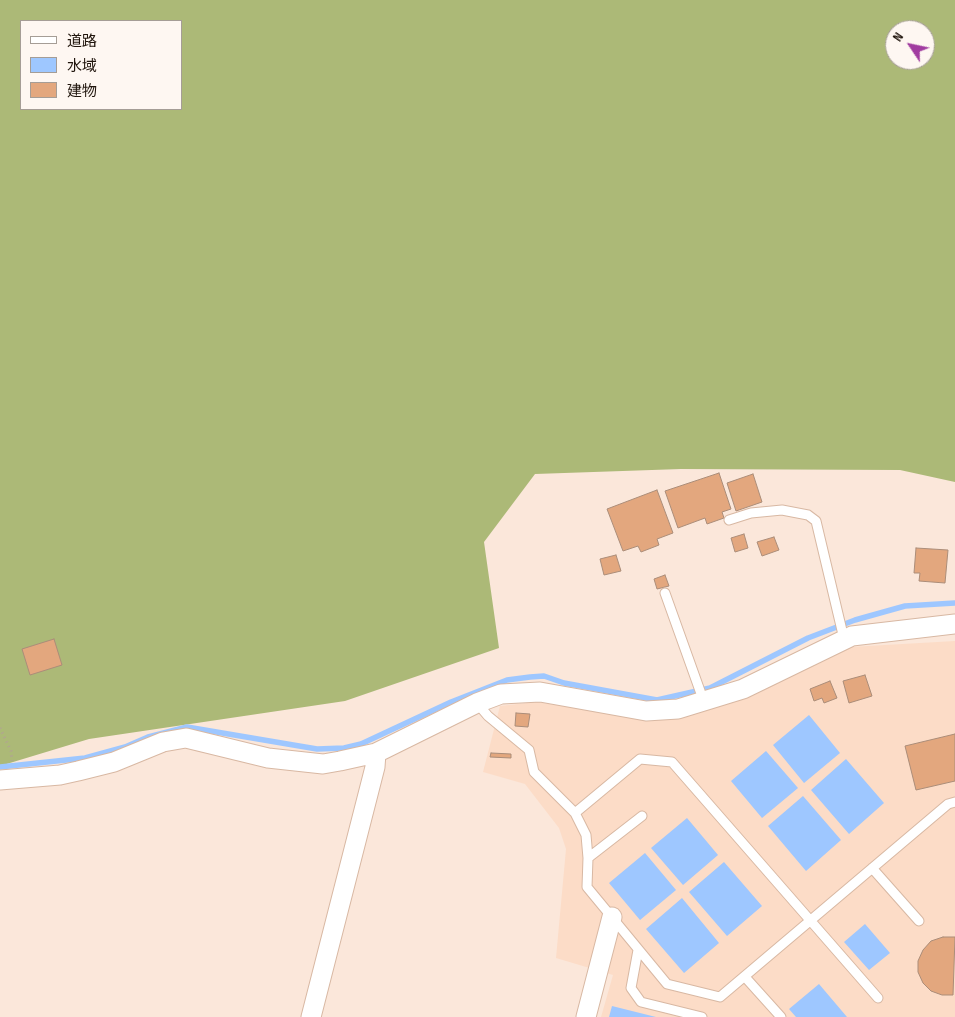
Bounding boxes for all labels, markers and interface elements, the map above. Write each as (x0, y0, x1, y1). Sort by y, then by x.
legend (20, 20, 182, 110)
north arrow (885, 20, 935, 70)
text: N (889, 29, 907, 45)
text: 道路 (67, 32, 97, 51)
text: 水域 (67, 57, 97, 76)
text: 建物 (67, 82, 97, 101)

